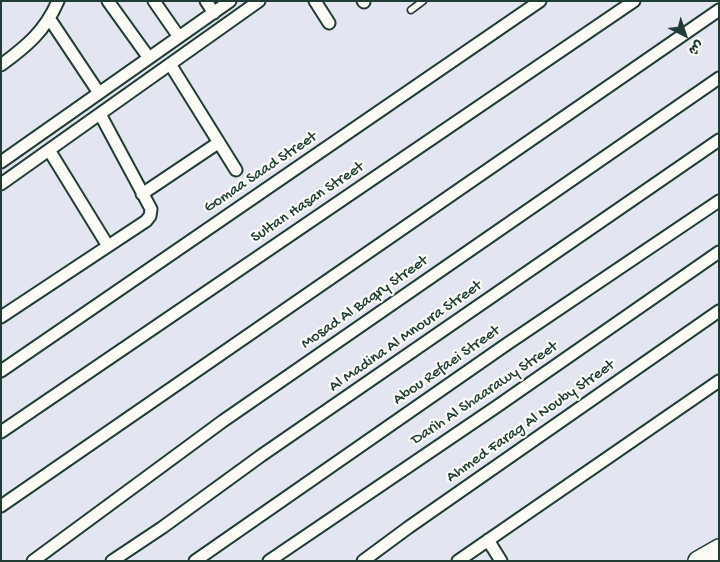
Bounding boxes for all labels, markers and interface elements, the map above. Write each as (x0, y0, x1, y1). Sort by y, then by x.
north arrow (660, 10, 710, 60)
text: ش (684, 35, 707, 58)
street label: Gomaa Saad Street (201, 128, 321, 218)
street label: Sultan Hasan Street (248, 158, 368, 248)
street label: Mosad Al Baqry Street (298, 252, 432, 354)
street label: Al Madina Al Mnoura Street (326, 277, 486, 397)
street label: Abou Refaei Street (390, 322, 504, 410)
street label: Darih Al Shaarawy Street (408, 338, 562, 450)
street label: Ahmed Farag Al Nouby Street (443, 356, 619, 488)

